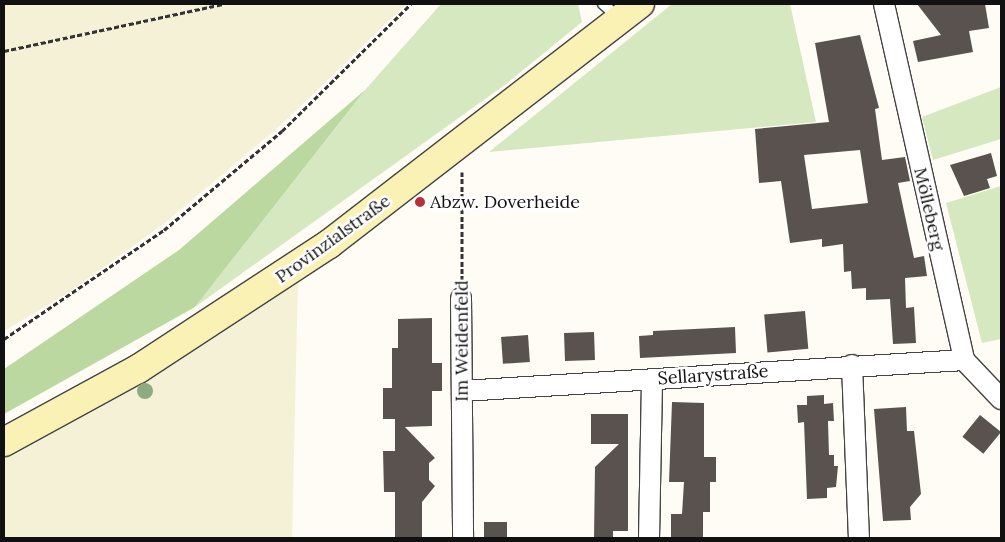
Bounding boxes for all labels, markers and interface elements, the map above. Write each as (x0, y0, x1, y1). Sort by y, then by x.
street label: Mölleberg (909, 165, 949, 253)
street label: Provinzialstraße (271, 190, 395, 288)
place label: Abzw. Doverheide (430, 191, 580, 213)
marker: Abzw. Doverheide (414, 196, 426, 208)
street label: Im Weidenfeld (451, 280, 473, 402)
street label: Sellarystraße (657, 360, 769, 390)

